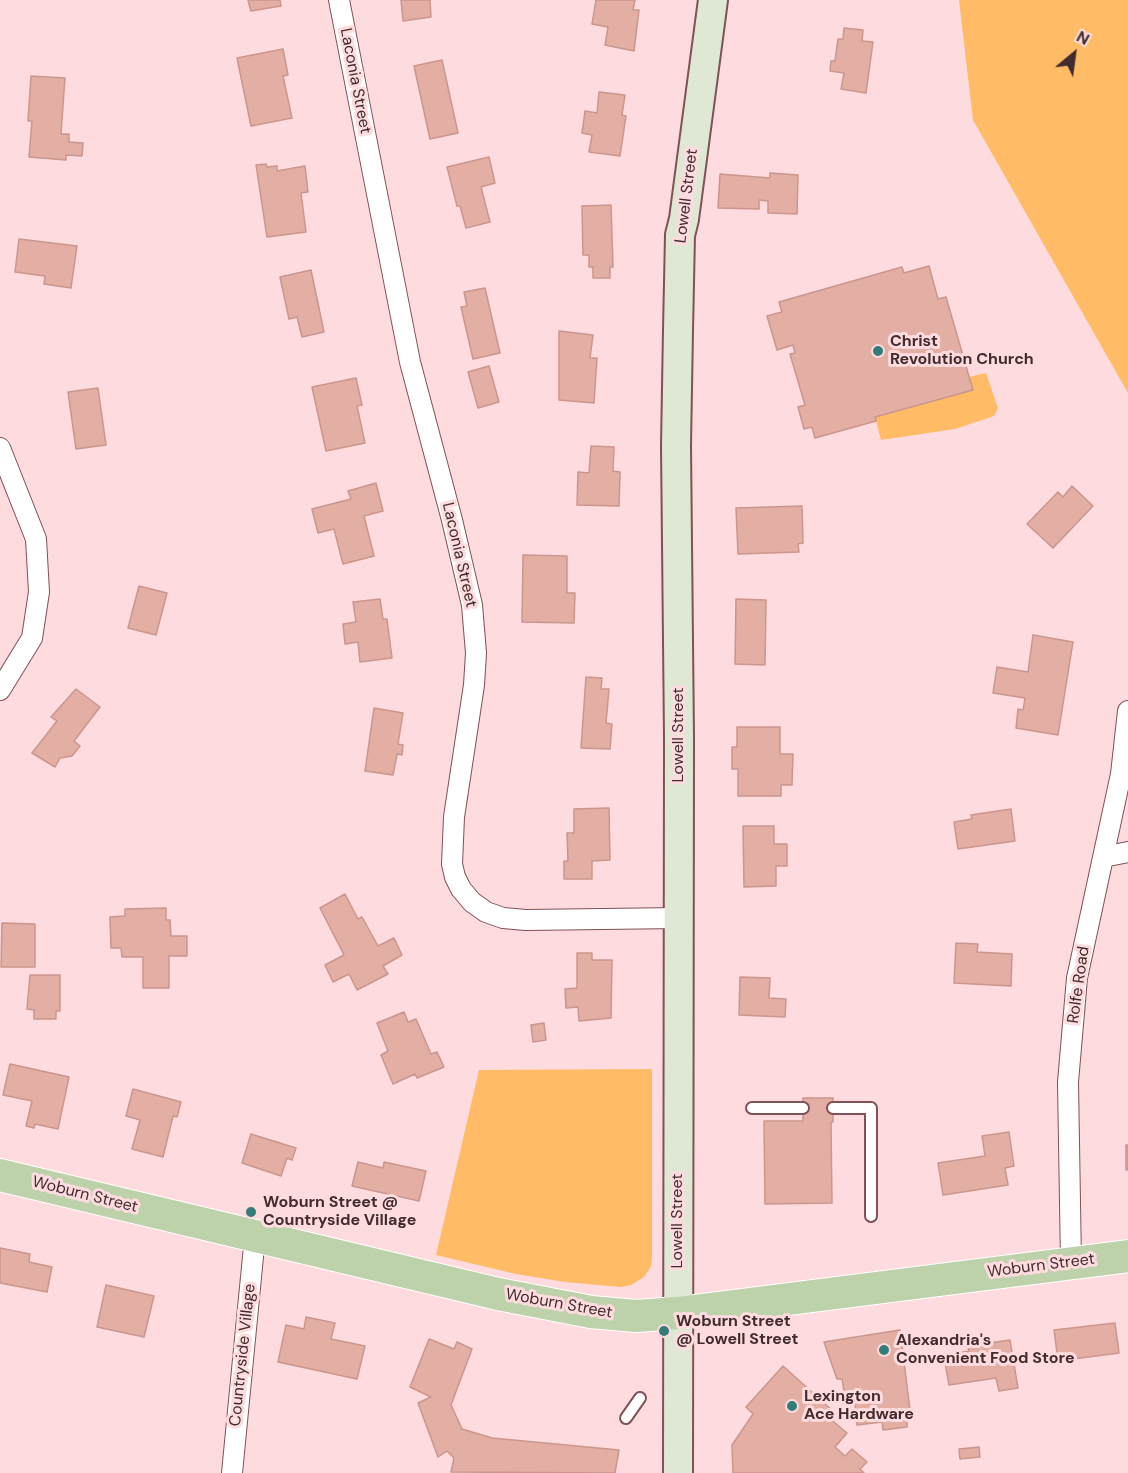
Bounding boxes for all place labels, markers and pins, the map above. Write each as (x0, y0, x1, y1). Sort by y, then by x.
place label: Christ Revolution Church (890, 332, 1034, 370)
marker: Christ Revolution Church (871, 344, 885, 358)
place label: Woburn Street @ Countryside Village (263, 1193, 416, 1231)
marker: Woburn Street @ Countryside Village (244, 1205, 258, 1219)
place label: Woburn Street @ Lowell Street (676, 1312, 798, 1350)
marker: Woburn Street @ Lowell Street (657, 1324, 671, 1338)
place label: Alexandria's Convenient Food Store (896, 1331, 1075, 1369)
marker: Alexandria's Convenient Food Store (877, 1343, 891, 1357)
place label: Lexington Ace Hardware (804, 1387, 914, 1425)
marker: Lexington Ace Hardware (785, 1399, 799, 1413)

